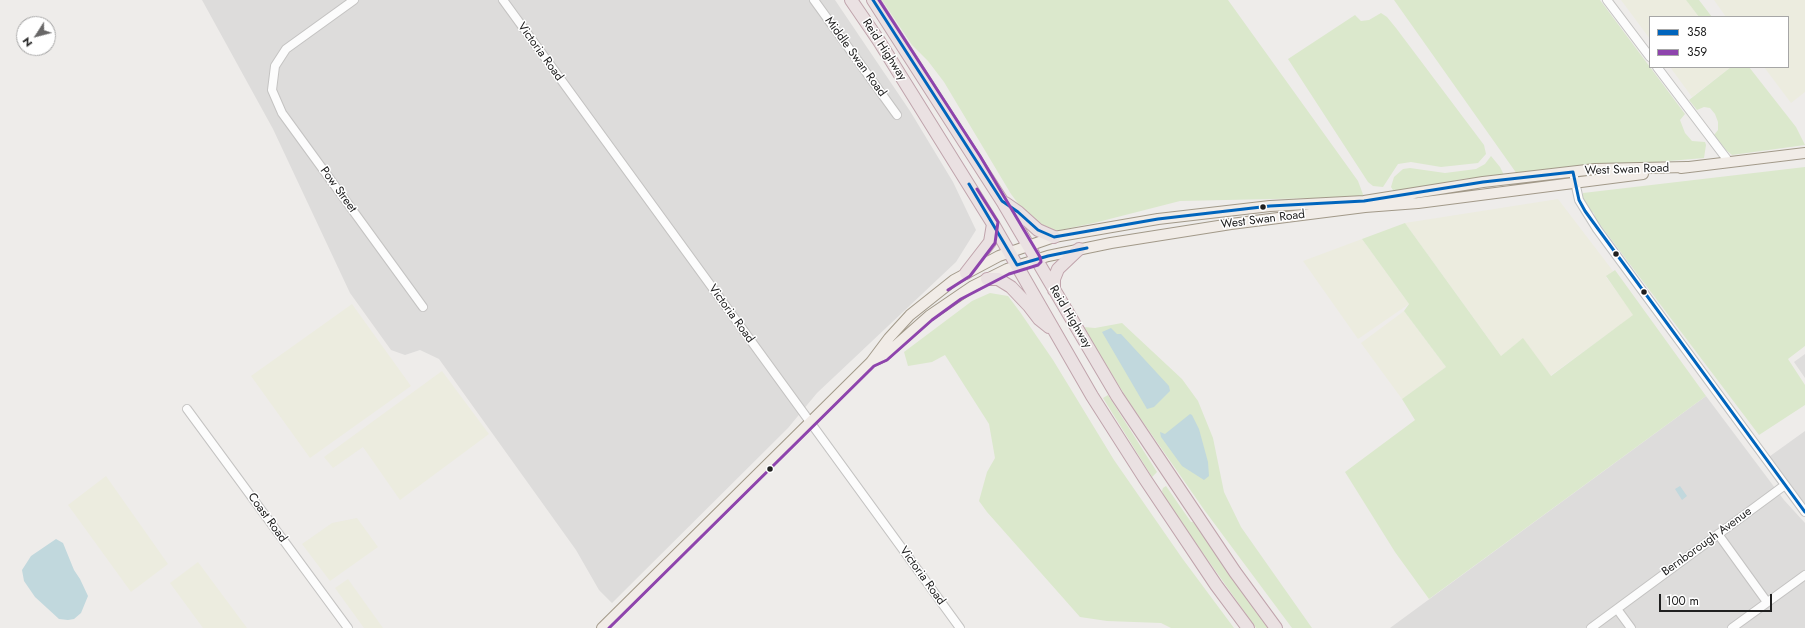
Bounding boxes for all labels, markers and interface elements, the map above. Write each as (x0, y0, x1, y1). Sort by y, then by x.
street label: Middle Swan Road (821, 14, 889, 100)
north arrow (16, 16, 56, 56)
legend (1649, 16, 1789, 68)
street label: Reid Highway (859, 17, 909, 83)
street label: Victoria Road (514, 20, 566, 84)
text: 358 (1687, 23, 1707, 41)
text: N (18, 34, 36, 51)
text: 359 (1687, 43, 1707, 61)
street label: West Swan Road (1584, 161, 1670, 179)
street label: Pow Street (317, 164, 359, 216)
unlabelled marker (1258, 202, 1268, 212)
street label: West Swan Road (1220, 208, 1306, 232)
unlabelled marker (1611, 249, 1621, 259)
street label: Victoria Road (705, 282, 757, 346)
street label: Reid Highway (1046, 283, 1094, 351)
unlabelled marker (1639, 287, 1649, 297)
unlabelled marker (765, 464, 775, 474)
street label: Coast Road (244, 490, 290, 546)
street label: Bernborough Avenue (1659, 505, 1755, 579)
street label: Victoria Road (896, 544, 948, 608)
scale bar (1661, 586, 1774, 612)
text: 100 m (1666, 592, 1699, 610)

